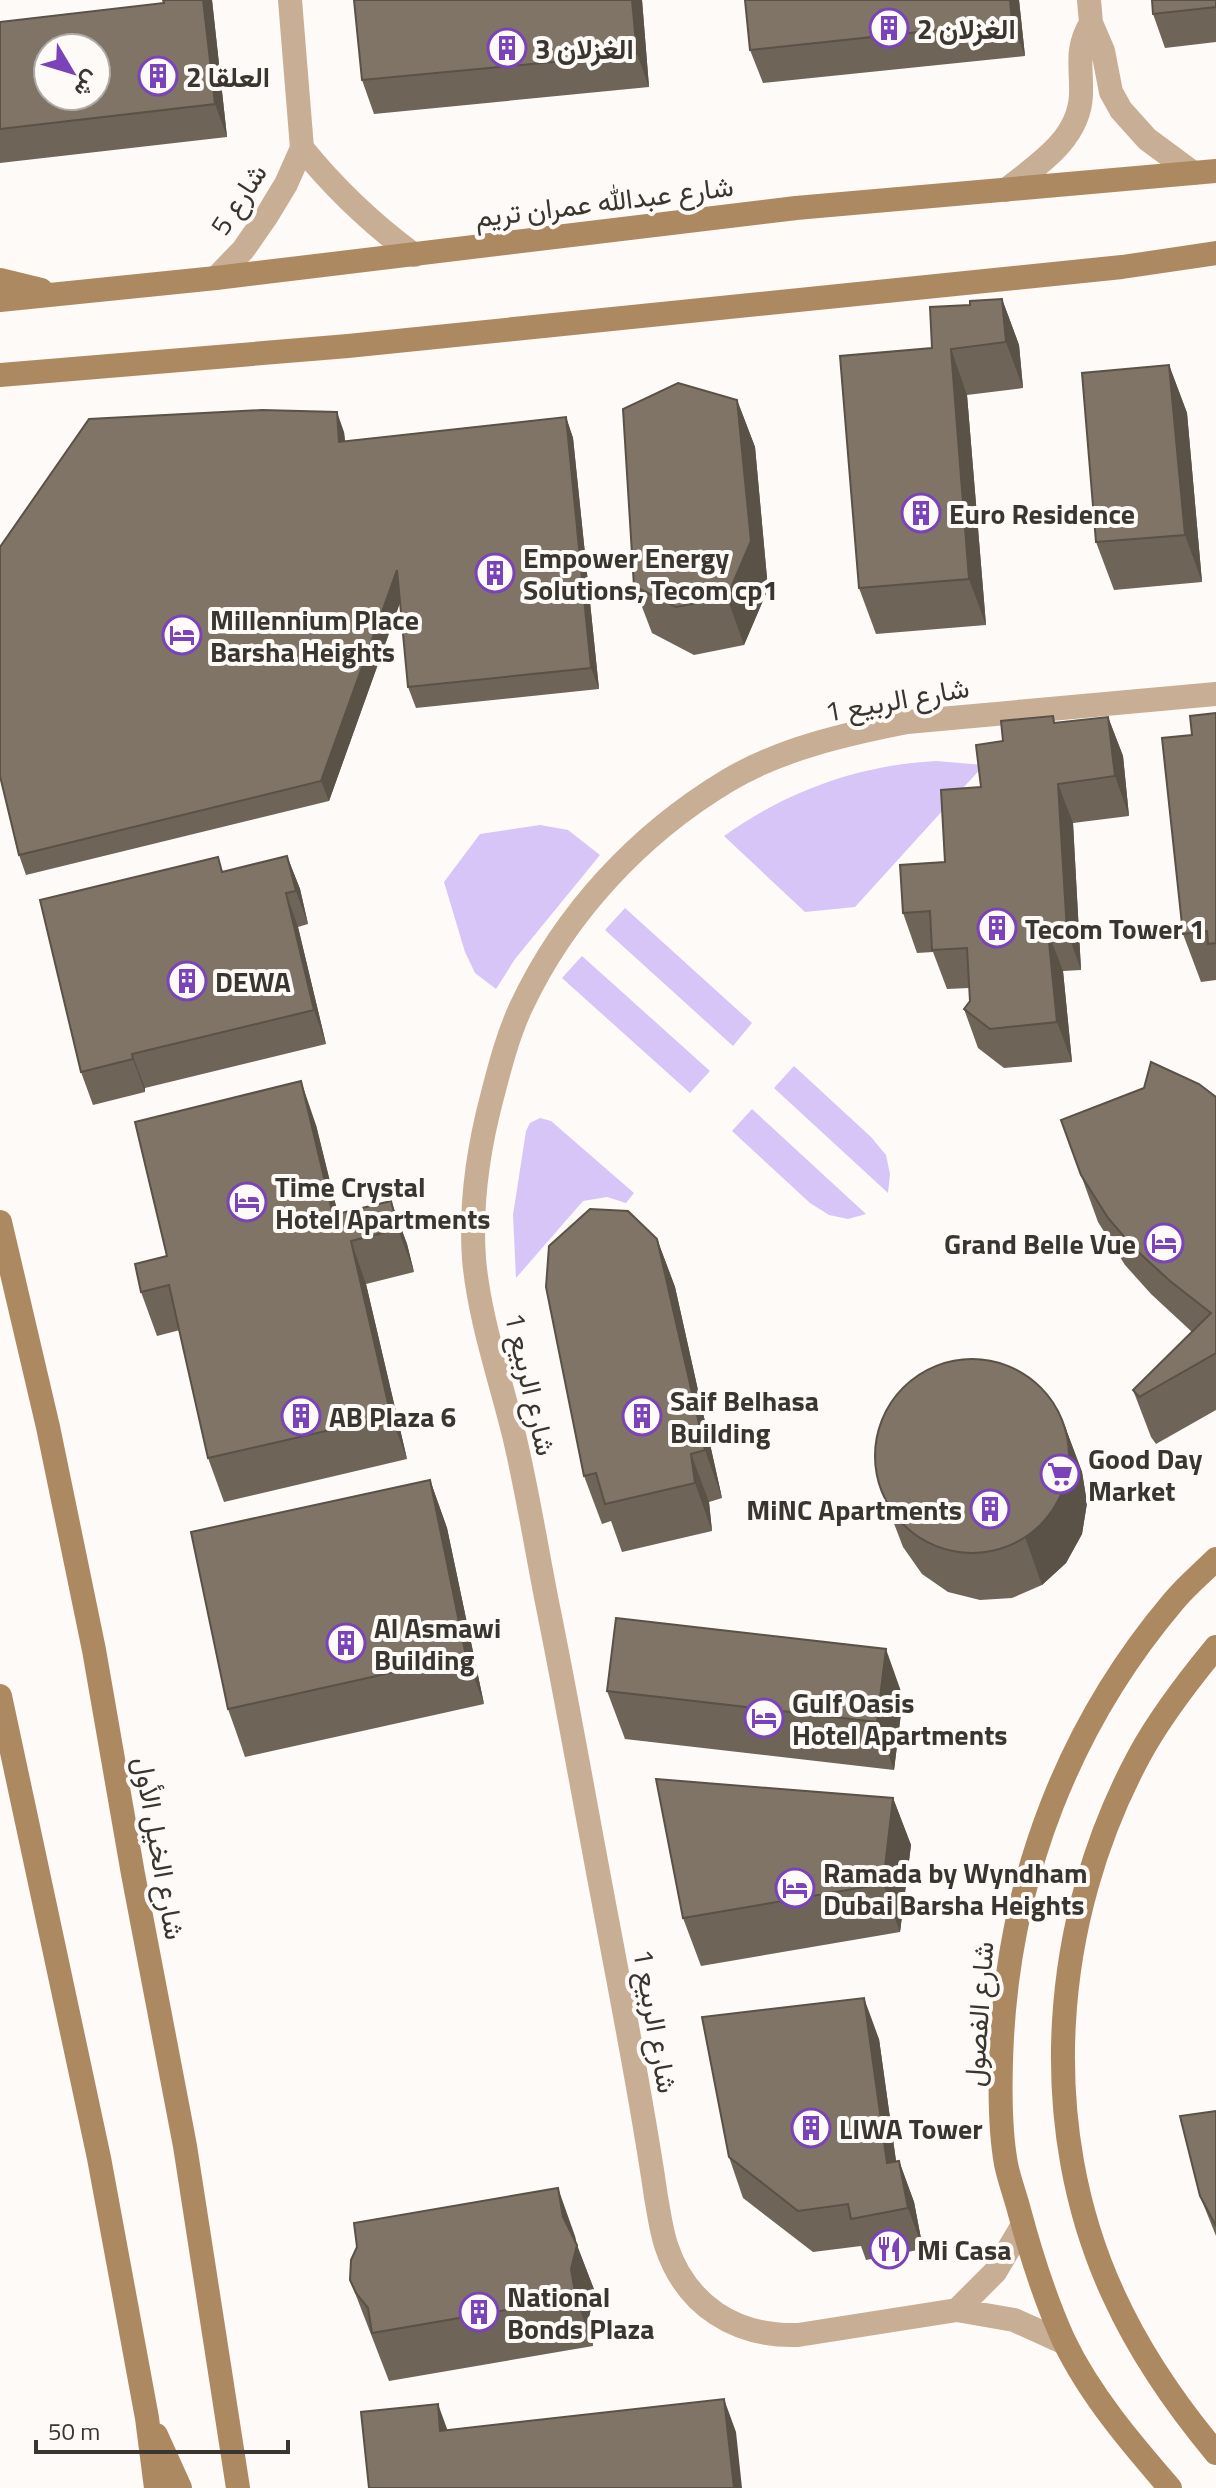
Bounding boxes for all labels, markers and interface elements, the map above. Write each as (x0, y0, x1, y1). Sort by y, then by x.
building icon: الغزلان 2 (868, 7, 910, 49)
place label: الغزلان 2 (917, 7, 1016, 50)
building icon: الغزلان 3 (486, 27, 528, 69)
place label: الغزلان 3 (535, 27, 634, 70)
north arrow (32, 32, 112, 112)
building icon: العلقا 2 (137, 55, 179, 97)
place label: العلقا 2 (186, 55, 270, 98)
text: ش (66, 63, 109, 105)
street label: شارع 5 (199, 155, 277, 243)
street label: شارع عبدالله عمران تريم (472, 164, 736, 238)
building icon: Euro Residence (900, 492, 942, 534)
place label: Euro Residence (949, 492, 1135, 535)
place label: Empower Energy Solutions, Tecom cp1 (523, 536, 778, 611)
building icon: Empower Energy Solutions, Tecom cp1 (474, 552, 516, 594)
place label: Millennium Place Barsha Heights (210, 598, 419, 673)
hotel icon: Millennium Place Barsha Heights (161, 614, 203, 656)
street label: شارع الربيع 1 (821, 665, 973, 733)
building icon: Tecom Tower 1 (976, 907, 1018, 949)
place label: Tecom Tower 1 (1025, 907, 1205, 950)
building icon: DEWA (166, 960, 208, 1002)
place label: DEWA (215, 960, 291, 1003)
place label: Time Crystal Hotel Apartments (275, 1165, 491, 1240)
hotel icon: Time Crystal Hotel Apartments (226, 1181, 268, 1223)
place label: Grand Belle Vue (944, 1222, 1136, 1265)
hotel icon: Grand Belle Vue (1143, 1222, 1185, 1264)
street label: شارع الربيع 1 (494, 1308, 568, 1460)
place label: Saif Belhasa Building (670, 1379, 819, 1454)
building icon: AB Plaza 6 (280, 1395, 322, 1437)
place label: AB Plaza 6 (329, 1395, 456, 1438)
building icon: Saif Belhasa Building (621, 1395, 663, 1437)
place label: Good Day Market (1088, 1437, 1202, 1512)
supermarket icon: Good Day Market (1039, 1453, 1081, 1495)
place label: MiNC Apartments (746, 1488, 962, 1531)
building icon: MiNC Apartments (969, 1488, 1011, 1530)
place label: Al Asmawi Building (374, 1606, 501, 1681)
building icon: Al Asmawi Building (325, 1622, 367, 1664)
place label: Gulf Oasis Hotel Apartments (792, 1681, 1008, 1756)
hotel icon: Gulf Oasis Hotel Apartments (743, 1697, 785, 1739)
street label: شارع الخيل الأول (123, 1753, 197, 1943)
place label: Ramada by Wyndham Dubai Barsha Heights (823, 1851, 1088, 1926)
hotel icon: Ramada by Wyndham Dubai Barsha Heights (774, 1867, 816, 1909)
street label: شارع الفصول (951, 1940, 1005, 2088)
street label: شارع الربيع 1 (622, 1945, 690, 2097)
building icon: LIWA Tower (790, 2107, 832, 2149)
place label: LIWA Tower (839, 2107, 983, 2150)
restaurant icon: Mi Casa (868, 2228, 910, 2270)
place label: Mi Casa (917, 2228, 1011, 2271)
place label: National Bonds Plaza (507, 2275, 655, 2350)
building icon: National Bonds Plaza (458, 2291, 500, 2333)
scale bar (36, 2404, 288, 2454)
text: 50 m (48, 2413, 100, 2449)

